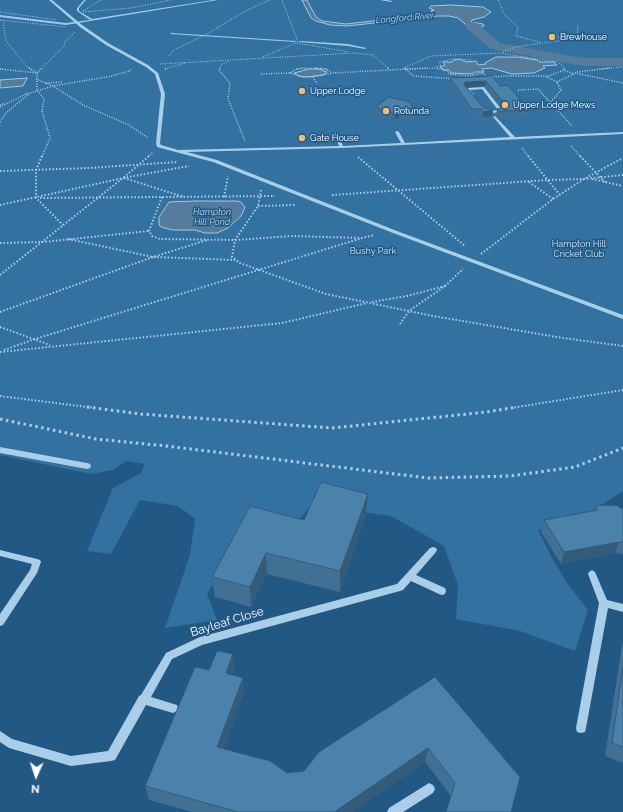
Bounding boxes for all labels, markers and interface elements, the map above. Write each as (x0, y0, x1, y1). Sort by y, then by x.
water label: Longford River (375, 10, 435, 26)
marker: Brewhouse (547, 32, 557, 42)
place label: Brewhouse (560, 32, 607, 42)
marker: Upper Lodge (297, 86, 307, 96)
place label: Upper Lodge (310, 86, 366, 96)
marker: Upper Lodge Mews (500, 100, 510, 110)
place label: Upper Lodge Mews (513, 100, 595, 110)
marker: Rotunda (381, 106, 391, 116)
place label: Rotunda (394, 106, 429, 116)
marker: Gate House (297, 133, 307, 143)
place label: Gate House (310, 133, 359, 143)
water label: Hampton Hill Pond (193, 207, 231, 228)
park label: Hampton Hill Cricket Club (552, 239, 606, 260)
park label: Bushy Park (350, 246, 396, 256)
street label: Bayleaf Close (188, 604, 266, 640)
north arrow (16, 756, 56, 796)
text: N (31, 782, 40, 795)

